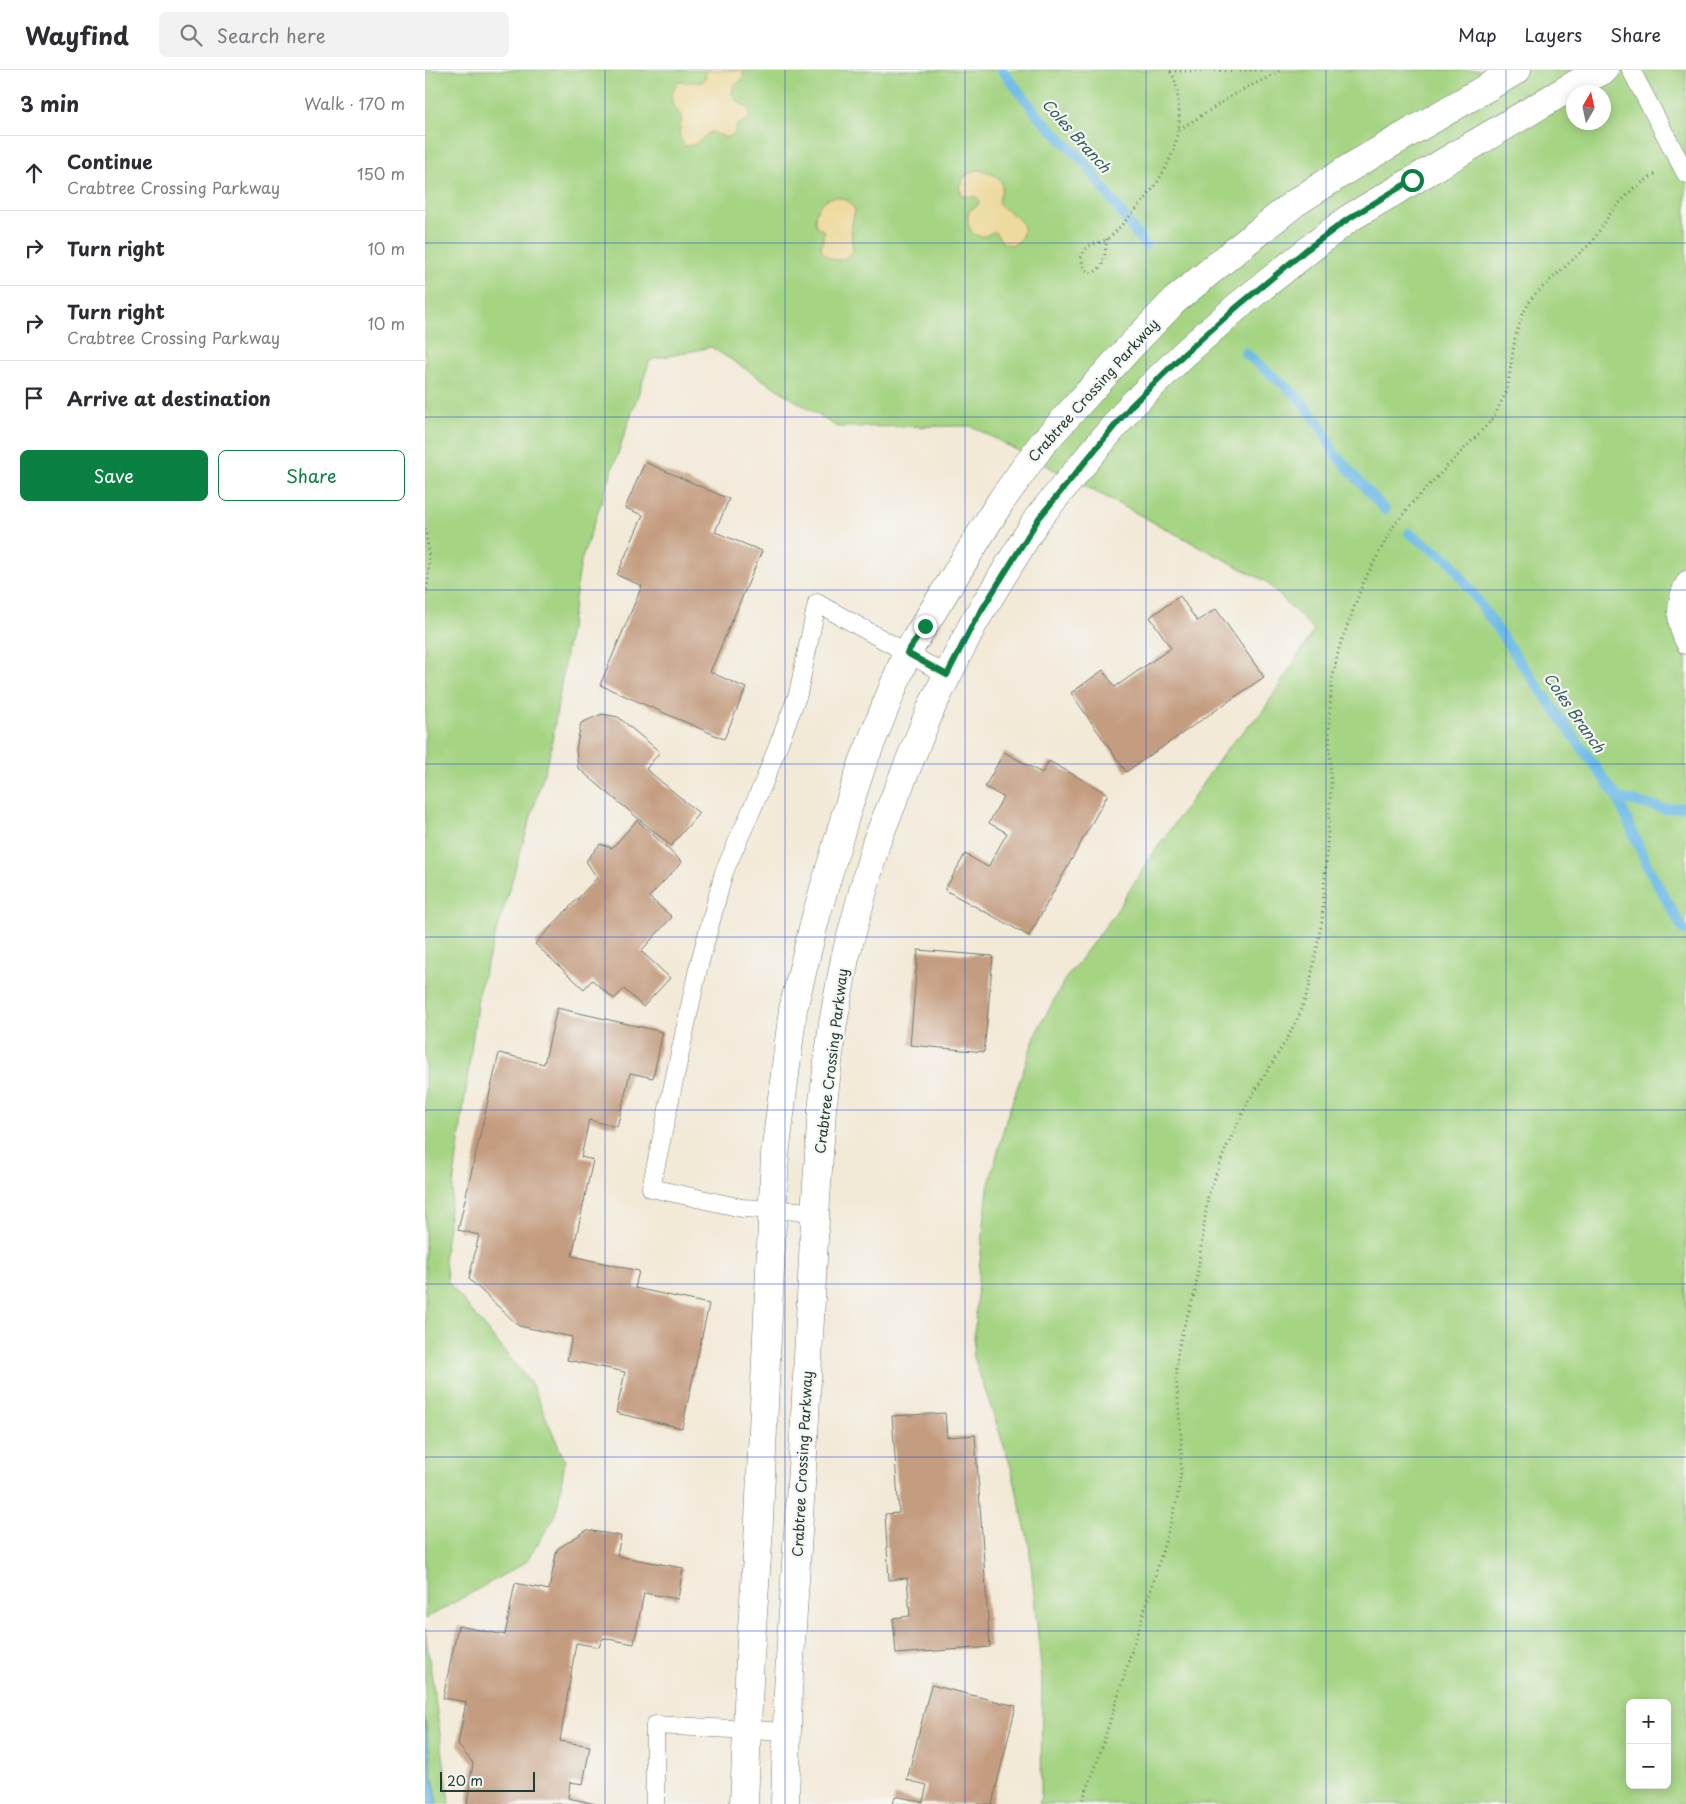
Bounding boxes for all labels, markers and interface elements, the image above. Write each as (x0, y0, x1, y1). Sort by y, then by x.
search box (159, 12, 509, 57)
text: Wayfind (25, 17, 129, 53)
icon: search (177, 21, 205, 49)
text: Search here (217, 21, 325, 49)
text: Map (1458, 21, 1497, 48)
text: Layers (1525, 21, 1582, 48)
text: Share (1610, 21, 1661, 48)
north arrow (1566, 85, 1611, 130)
text: 3 min (20, 87, 79, 119)
text: Walk · 170 m (304, 91, 405, 115)
water label: Coles Branch (1037, 93, 1117, 178)
text: Continue (67, 147, 153, 175)
icon: ahead (20, 159, 48, 187)
text: 150 m (357, 161, 405, 185)
route start (1401, 169, 1424, 192)
text: Crabtree Crossing Parkway (67, 175, 280, 199)
icon: right (20, 234, 48, 262)
text: Turn right (67, 234, 165, 262)
text: 10 m (368, 236, 405, 260)
text: Turn right (67, 297, 165, 325)
icon: right (20, 309, 48, 337)
text: 10 m (368, 311, 405, 335)
street label: Crabtree Crossing Parkway (1023, 314, 1163, 466)
text: Crabtree Crossing Parkway (67, 325, 280, 349)
icon: arrive (20, 384, 48, 412)
text: Arrive at destination (67, 384, 271, 412)
button: Save (20, 450, 208, 501)
button: Share (218, 450, 405, 501)
route end (914, 615, 937, 638)
water label: Coles Branch (1539, 667, 1611, 757)
street label: Crabtree Crossing Parkway (809, 967, 853, 1155)
street label: Crabtree Crossing Parkway (787, 1370, 817, 1558)
map controls (1626, 1699, 1671, 1789)
button: + (1626, 1699, 1671, 1744)
button: − (1626, 1744, 1671, 1789)
scale bar (440, 1769, 535, 1792)
text: 20 m (447, 1770, 483, 1791)

